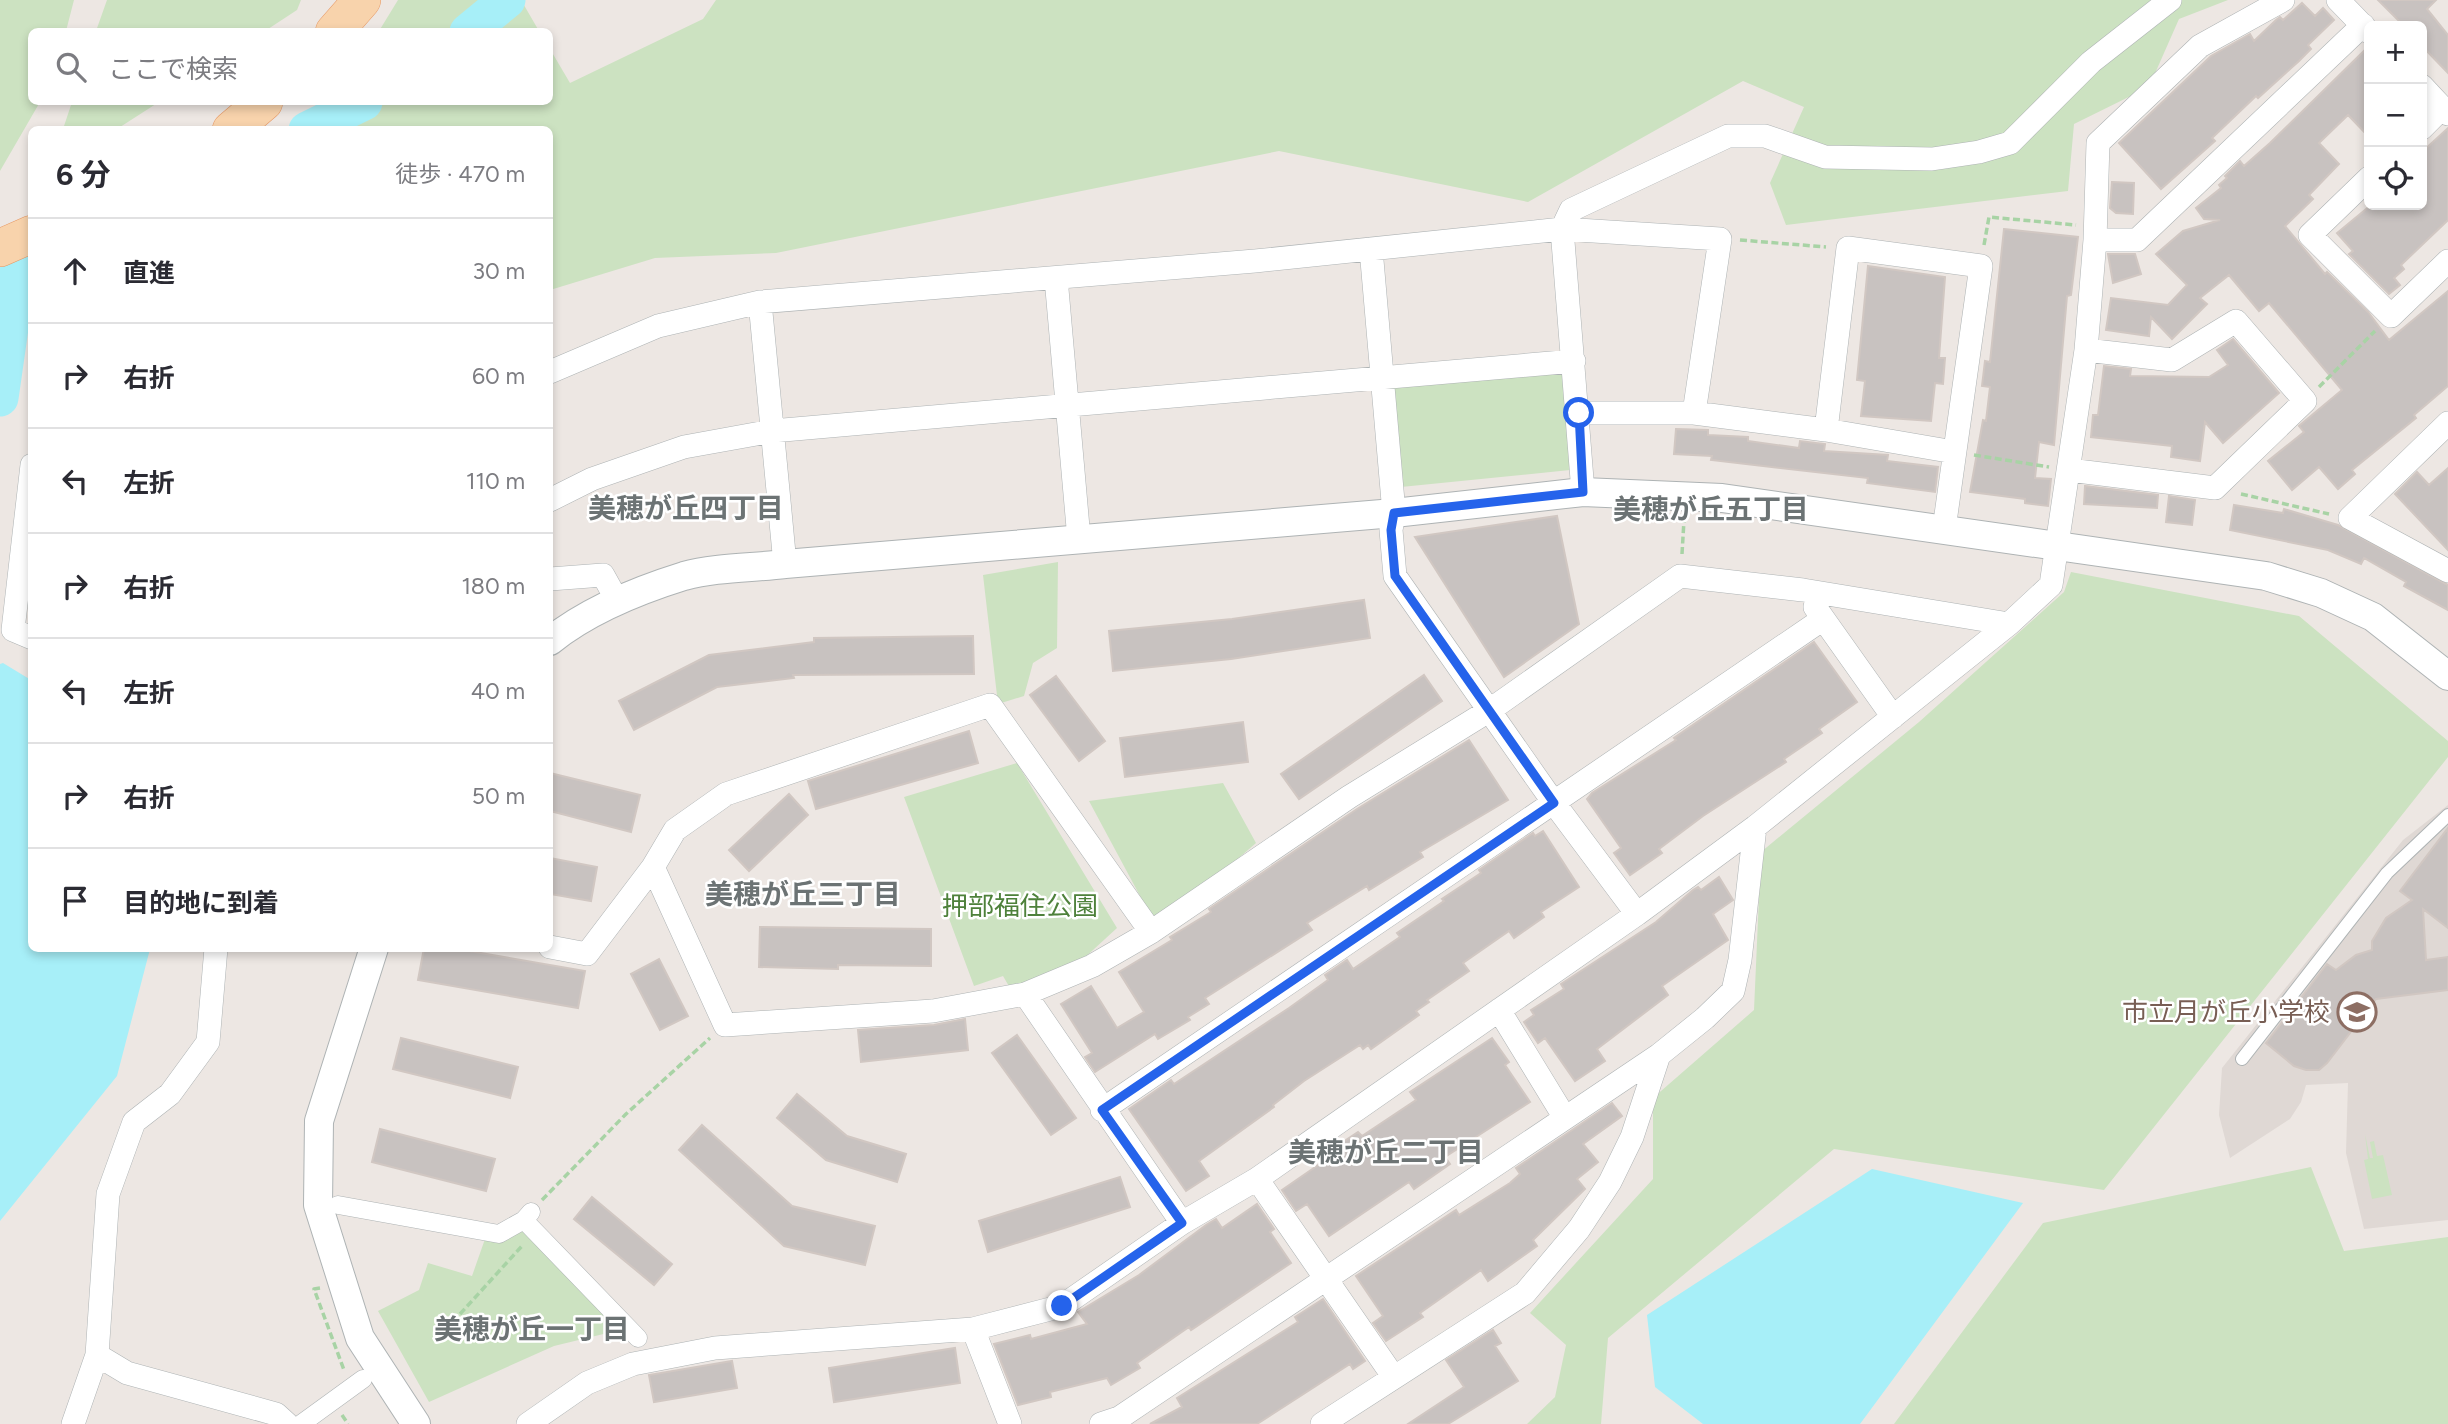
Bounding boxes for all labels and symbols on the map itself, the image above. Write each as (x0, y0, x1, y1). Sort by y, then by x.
route start (1563, 397, 1594, 428)
district label: 美穂が丘四丁目 (588, 491, 784, 525)
district label: 美穂が丘五丁目 (1613, 492, 1809, 526)
district label: 美穂が丘三丁目 (705, 877, 901, 911)
park label: 押部福住公園 (942, 890, 1098, 922)
school or university icon: 市立月が丘小学校 (2336, 991, 2378, 1033)
place label: 市立月が丘小学校 (2122, 996, 2330, 1028)
district label: 美穂が丘二丁目 (1288, 1135, 1484, 1169)
route end (1046, 1290, 1077, 1321)
district label: 美穂が丘一丁目 (434, 1312, 630, 1346)

